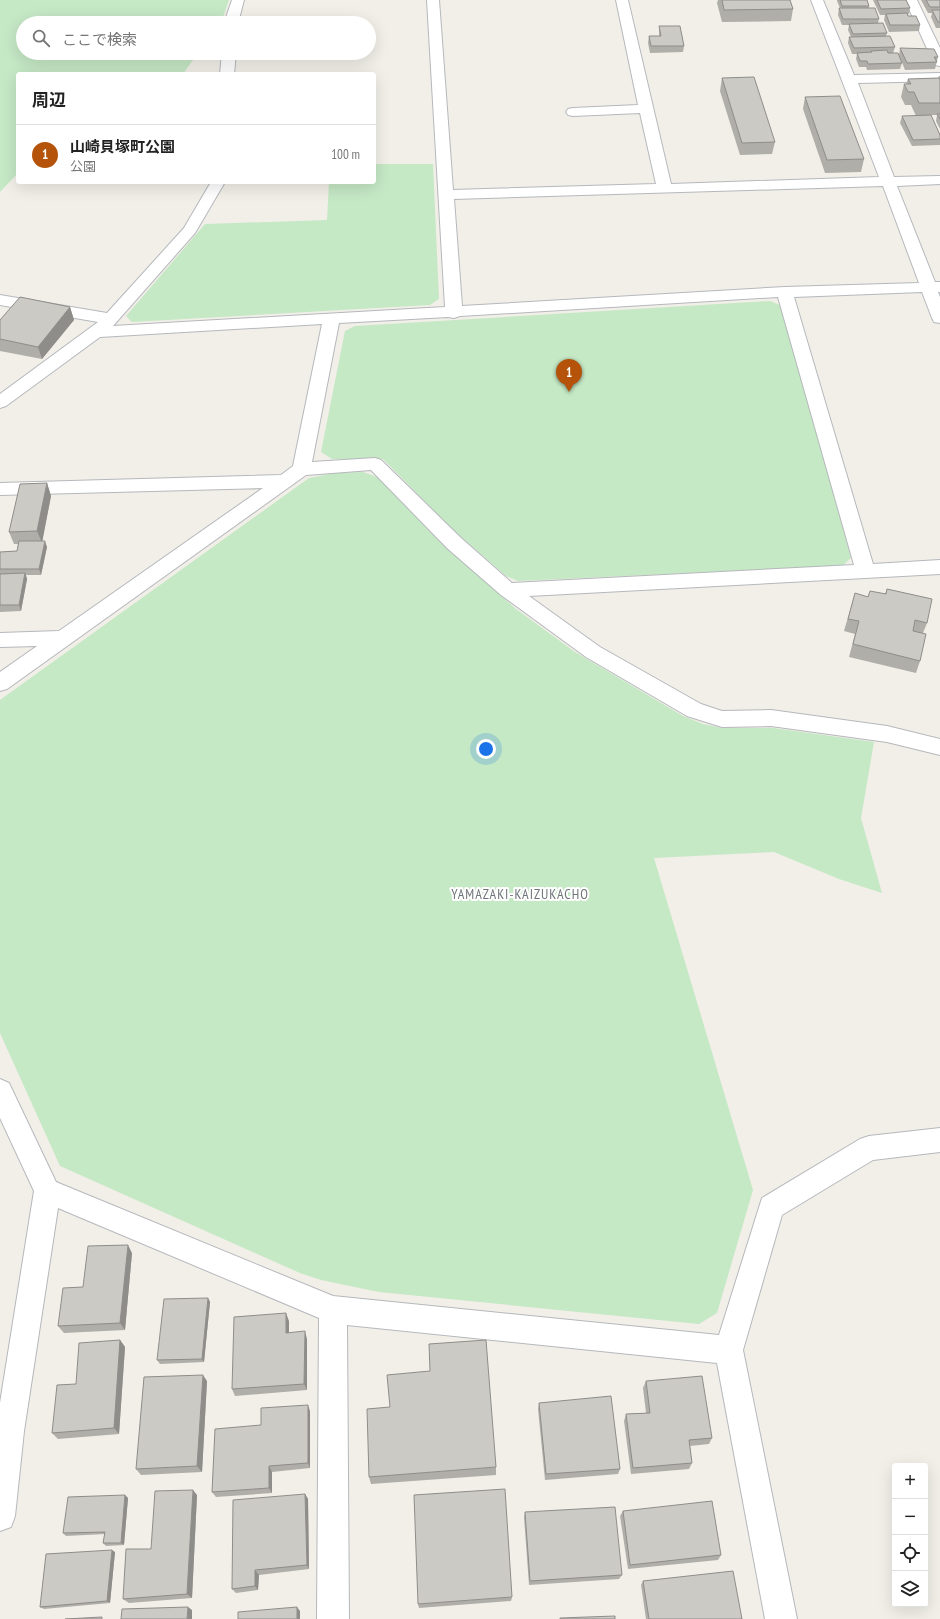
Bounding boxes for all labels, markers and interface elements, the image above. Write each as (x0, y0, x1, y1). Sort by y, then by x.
search box (16, 16, 376, 60)
icon: search (30, 27, 52, 49)
text: ここで検索 (62, 30, 137, 49)
text: 周辺 (32, 89, 66, 111)
text: 山崎貝塚町公園 (70, 137, 175, 156)
text: 1 (42, 146, 48, 163)
text: 100 m (331, 146, 360, 163)
text: 公園 (70, 158, 96, 175)
pin: 1 (556, 359, 582, 392)
your location (476, 739, 496, 759)
district label: YAMAZAKI-KAIZUKACHO (451, 885, 589, 903)
map controls (892, 1463, 928, 1607)
button: + (892, 1463, 928, 1499)
button: − (892, 1499, 928, 1535)
button: locate (892, 1535, 928, 1571)
button: layers (892, 1571, 928, 1607)

